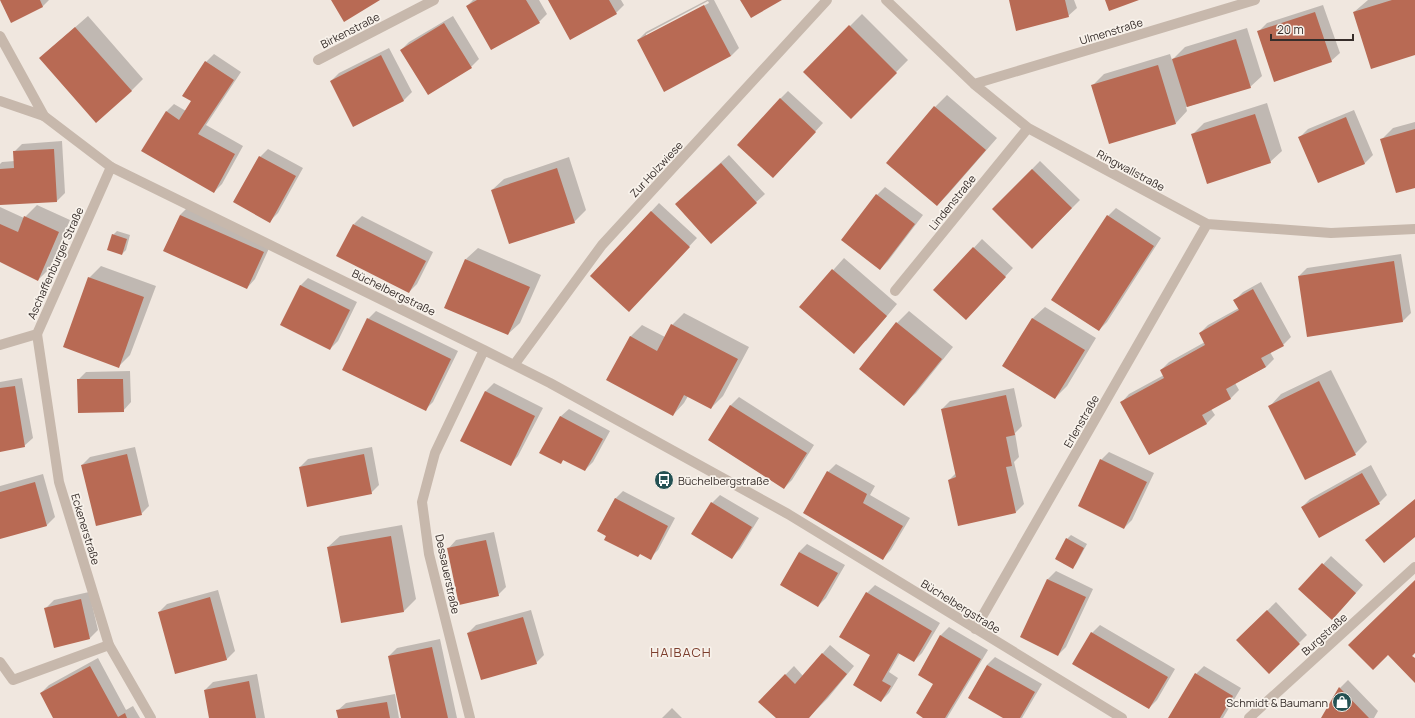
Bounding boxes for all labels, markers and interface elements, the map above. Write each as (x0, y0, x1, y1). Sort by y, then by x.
street label: Birkenstraße (318, 8, 383, 51)
street label: Ulmenstraße (1078, 14, 1145, 48)
scale bar (1271, 16, 1353, 42)
text: 20 m (1277, 21, 1304, 38)
street label: Zur Holzwiese (626, 137, 686, 200)
street label: Ringwallstraße (1094, 146, 1168, 194)
street label: Lindenstraße (925, 171, 979, 233)
street label: Aschaffenburger Straße (23, 204, 87, 321)
street label: Büchelbergstraße (350, 265, 439, 319)
street label: Erlenstraße (1060, 391, 1102, 450)
bus stop icon: Büchelbergstraße (653, 469, 675, 491)
place label: Büchelbergstraße (678, 473, 770, 488)
street label: Eckenerstraße (68, 492, 104, 567)
street label: Dessauerstraße (432, 533, 464, 616)
street label: Büchelbergstraße (918, 575, 1004, 637)
street label: Burgstraße (1298, 609, 1350, 659)
district label: HAIBACH (650, 643, 712, 661)
shop icon: Schmidt & Baumann (1331, 691, 1353, 713)
place label: Schmidt & Baumann (1226, 695, 1328, 710)

